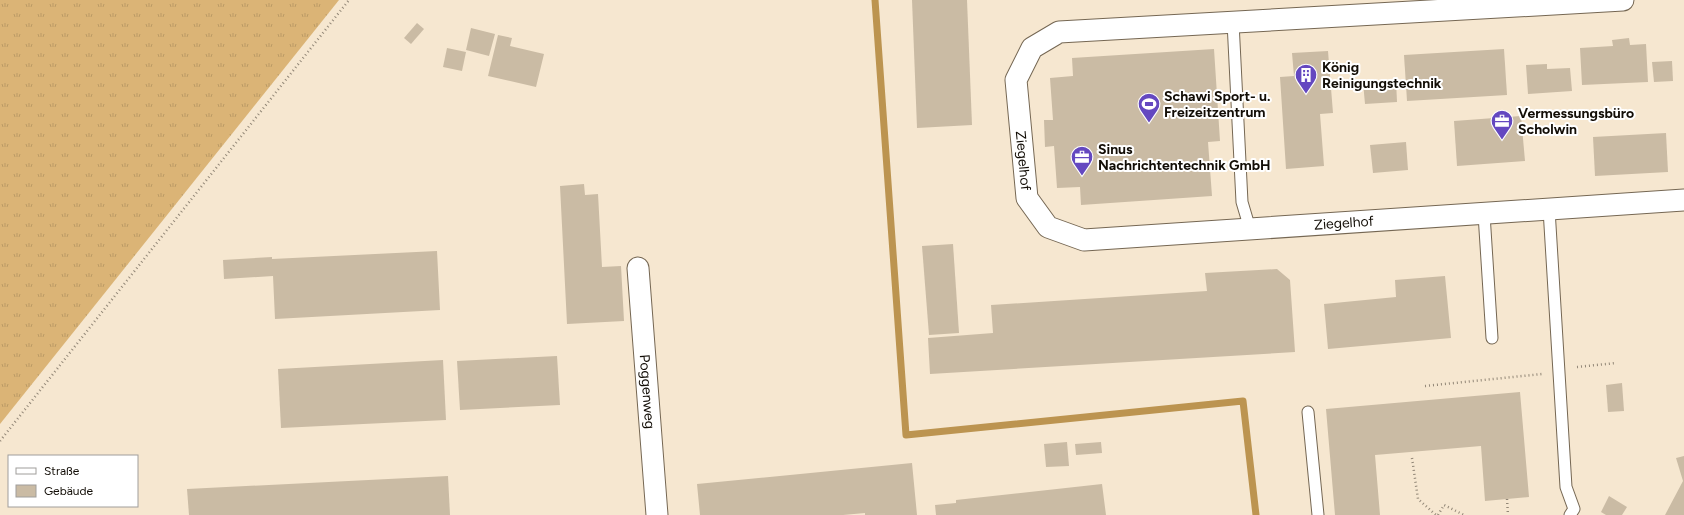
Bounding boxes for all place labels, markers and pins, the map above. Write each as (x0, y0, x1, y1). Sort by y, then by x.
place label: König Reinigungstechnik (1322, 59, 1442, 92)
building icon: König Reinigungstechnik (1293, 62, 1319, 95)
place label: Schawi Sport- u. Freizeitzentrum (1164, 88, 1271, 121)
sports icon: Schawi Sport- u. Freizeitzentrum (1136, 91, 1162, 124)
place label: Vermessungsbüro Scholwin (1518, 105, 1634, 138)
office icon: Vermessungsbüro Scholwin (1489, 108, 1515, 141)
place label: Sinus Nachrichtentechnik GmbH (1098, 141, 1271, 174)
office icon: Sinus Nachrichtentechnik GmbH (1069, 144, 1095, 177)

